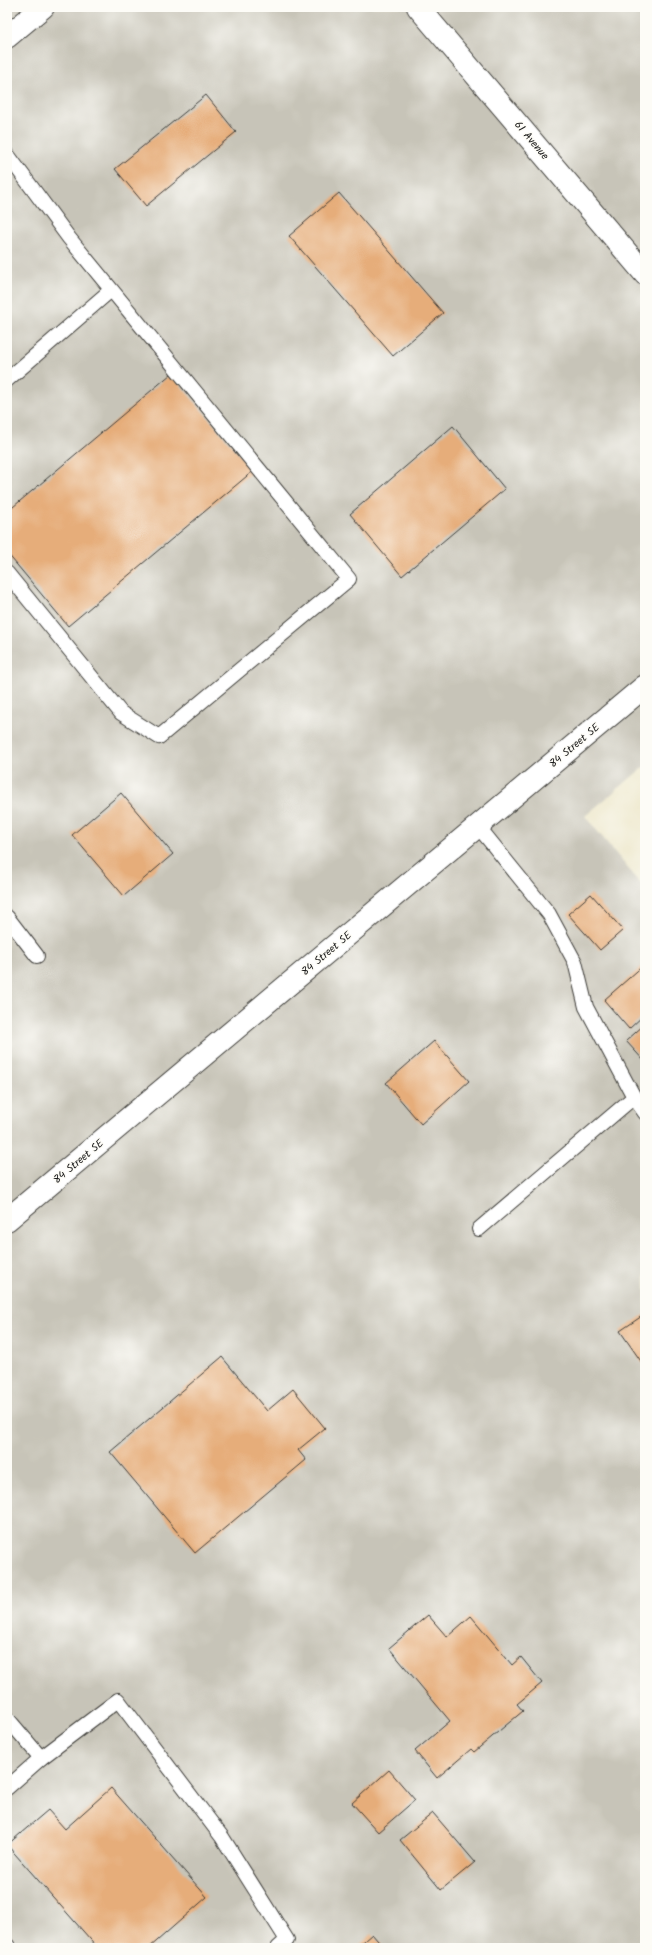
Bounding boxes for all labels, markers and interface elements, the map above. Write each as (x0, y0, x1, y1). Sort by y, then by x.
street label: 61 Avenue (509, 117, 553, 164)
street label: 84 Street SE (545, 719, 604, 772)
street label: 84 Street SE (297, 927, 356, 980)
street label: 84 Street SE (49, 1135, 108, 1188)

